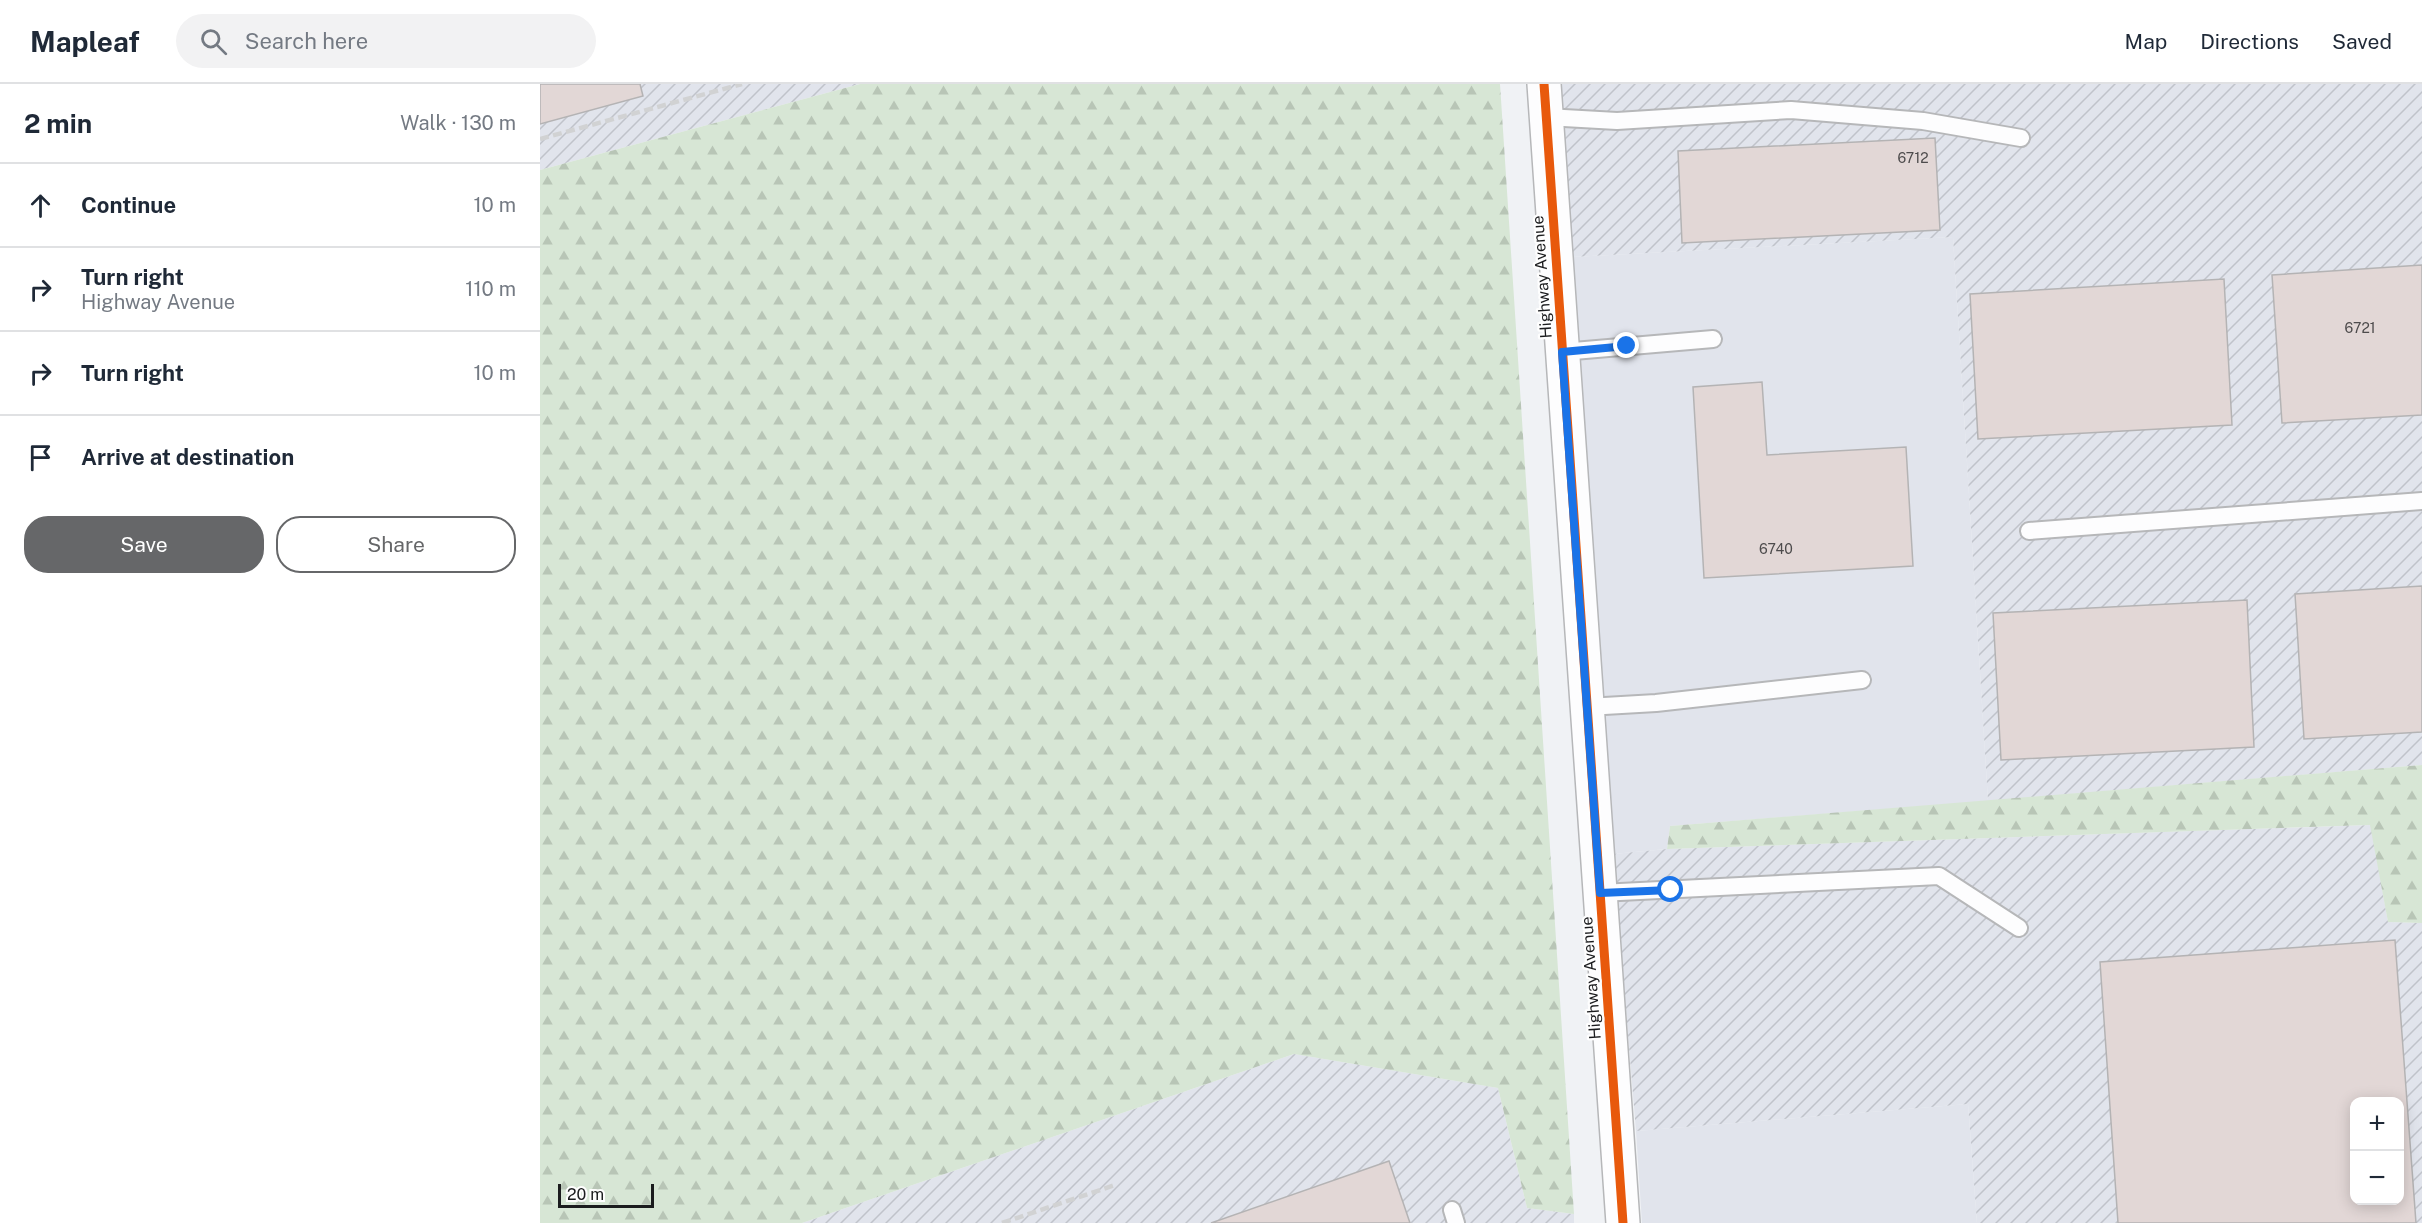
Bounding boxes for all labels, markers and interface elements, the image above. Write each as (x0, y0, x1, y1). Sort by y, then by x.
search box (176, 14, 596, 68)
text: Mapleaf (30, 25, 140, 58)
icon: search (197, 25, 230, 58)
text: Search here (245, 28, 368, 54)
text: Map (2125, 29, 2167, 54)
text: Directions (2200, 29, 2299, 54)
text: Saved (2332, 29, 2392, 54)
text: 2 min (24, 108, 92, 139)
text: Walk · 130 m (400, 111, 516, 135)
house number: 6712 (1897, 150, 1929, 166)
icon: ahead (24, 189, 57, 222)
text: Continue (81, 192, 176, 218)
text: 10 m (473, 193, 516, 217)
street label: Highway Avenue (1528, 215, 1556, 339)
text: Turn right (81, 264, 184, 290)
icon: right (24, 273, 57, 306)
text: 110 m (465, 277, 516, 301)
text: Highway Avenue (81, 290, 235, 314)
house number: 6721 (2345, 320, 2376, 336)
route end (1613, 332, 1639, 358)
icon: right (24, 357, 57, 390)
text: Turn right (81, 360, 184, 386)
text: 10 m (473, 361, 516, 385)
icon: arrive (24, 441, 57, 474)
text: Arrive at destination (81, 444, 294, 470)
button: Save (24, 516, 264, 573)
button: Share (276, 516, 516, 573)
house number: 6740 (1759, 541, 1793, 557)
route start (1657, 876, 1683, 902)
street label: Highway Avenue (1577, 916, 1605, 1040)
map controls (2350, 1097, 2404, 1205)
button: + (2350, 1097, 2404, 1151)
button: − (2350, 1151, 2404, 1205)
scale bar (558, 1181, 654, 1208)
text: 20 m (567, 1185, 604, 1204)

